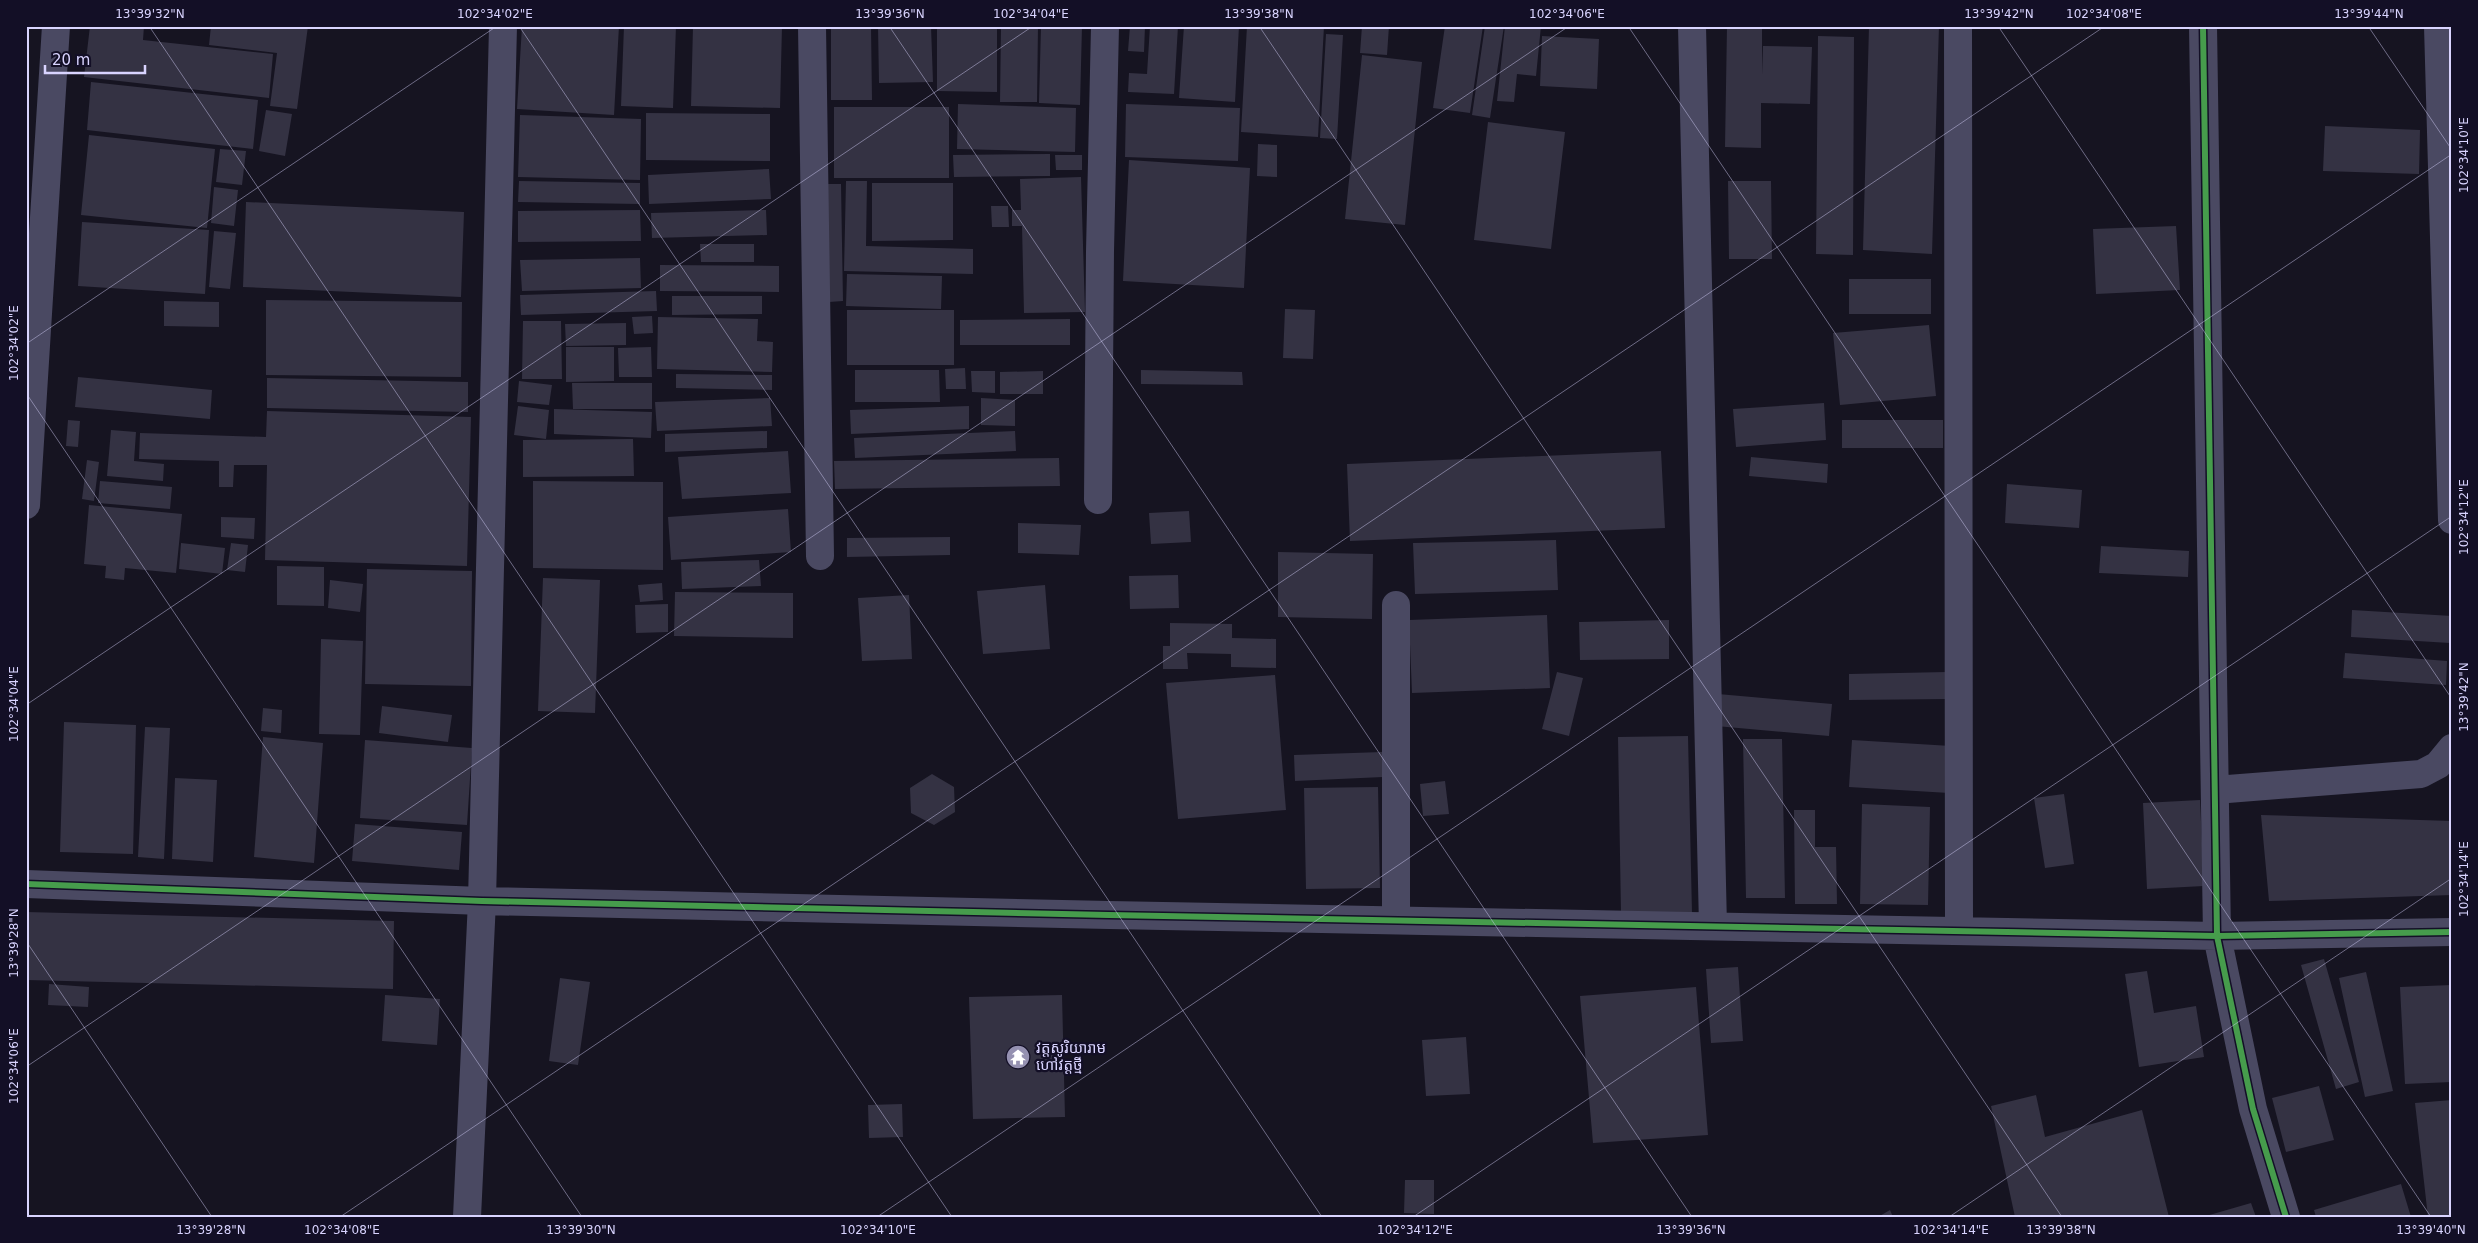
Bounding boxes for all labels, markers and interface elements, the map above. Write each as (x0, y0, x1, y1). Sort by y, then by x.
text: 13°39'32"N (115, 7, 185, 21)
text: 102°34'02"E (457, 7, 533, 21)
text: 13°39'36"N (855, 7, 925, 21)
text: 102°34'04"E (993, 7, 1069, 21)
text: 13°39'38"N (1224, 7, 1294, 21)
text: 102°34'06"E (1529, 7, 1605, 21)
text: 13°39'42"N (1964, 7, 2034, 21)
text: 102°34'08"E (2066, 7, 2142, 21)
text: 13°39'44"N (2334, 7, 2404, 21)
scale bar (45, 42, 145, 74)
text: 20 m (52, 51, 90, 69)
text: 102°34'10"E (2457, 117, 2471, 193)
text: 102°34'02"E (7, 305, 21, 381)
text: 102°34'12"E (2457, 479, 2471, 555)
text: 13°39'42"N (2457, 662, 2471, 732)
text: 102°34'04"E (7, 666, 21, 742)
text: 102°34'14"E (2457, 841, 2471, 917)
text: 13°39'28"N (7, 908, 21, 978)
text: 102°34'06"E (7, 1028, 21, 1104)
place label: វត្តសូរិយារាម ហៅវត្តថ្មី (1036, 1039, 1106, 1074)
temple icon: វត្តសូរិយារាម ហៅវត្តថ្មី (1005, 1044, 1031, 1070)
text: 13°39'28"N (176, 1223, 246, 1237)
text: 102°34'08"E (304, 1223, 380, 1237)
text: 13°39'30"N (546, 1223, 616, 1237)
text: 102°34'10"E (840, 1223, 916, 1237)
text: 102°34'12"E (1377, 1223, 1453, 1237)
text: 13°39'36"N (1656, 1223, 1726, 1237)
text: 102°34'14"E (1913, 1223, 1989, 1237)
text: 13°39'38"N (2026, 1223, 2096, 1237)
text: 13°39'40"N (2396, 1223, 2466, 1237)

